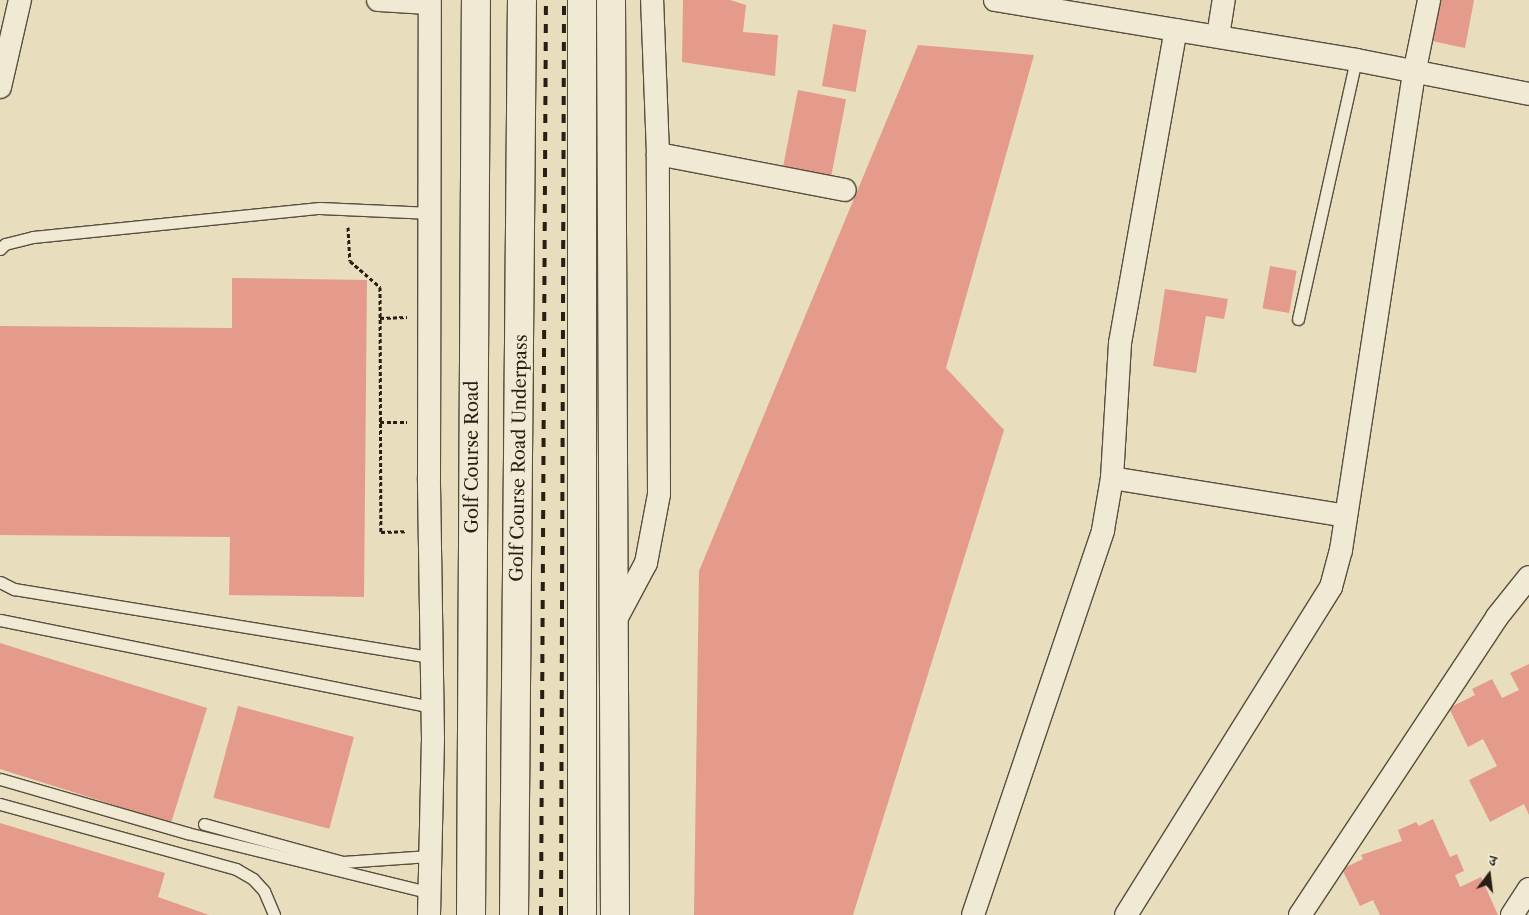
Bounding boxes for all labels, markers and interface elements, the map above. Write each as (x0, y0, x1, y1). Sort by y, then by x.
street label: Golf Course Road Underpass (506, 334, 532, 582)
street label: Golf Course Road (461, 381, 483, 533)
north arrow (1464, 850, 1514, 900)
text: उ (1487, 851, 1499, 870)

